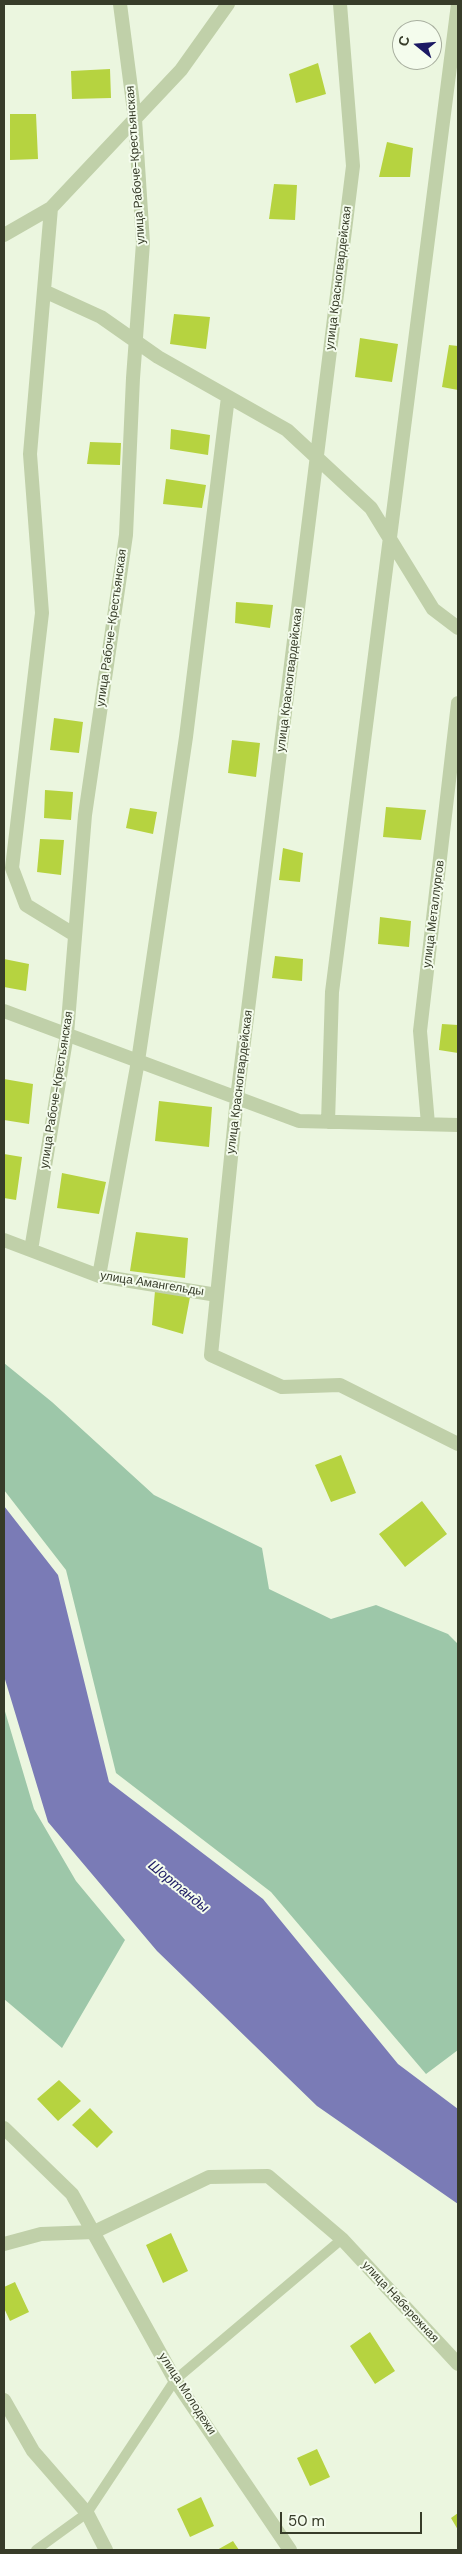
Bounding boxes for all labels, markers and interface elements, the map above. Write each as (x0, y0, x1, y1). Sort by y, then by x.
north arrow (392, 20, 442, 70)
text: С (394, 33, 414, 48)
street label: улица Рабоче-Крестьянская (123, 85, 149, 245)
street label: улица Красногвардейская (323, 205, 355, 351)
street label: улица Рабоче-Крестьянская (94, 548, 130, 708)
street label: улица Красногвардейская (274, 607, 306, 753)
street label: улица Металлургов (420, 859, 448, 969)
street label: улица Красногвардейская (224, 1009, 256, 1155)
street label: улица Рабоче-Крестьянская (37, 1010, 77, 1170)
street label: улица Амангельды (99, 1269, 205, 1299)
water label: Шортанды (144, 1857, 212, 1917)
street label: улица Набережная (359, 2258, 441, 2346)
street label: улица Молодежи (155, 2350, 219, 2438)
scale bar (282, 2502, 424, 2534)
text: 50 m (288, 2511, 325, 2531)

